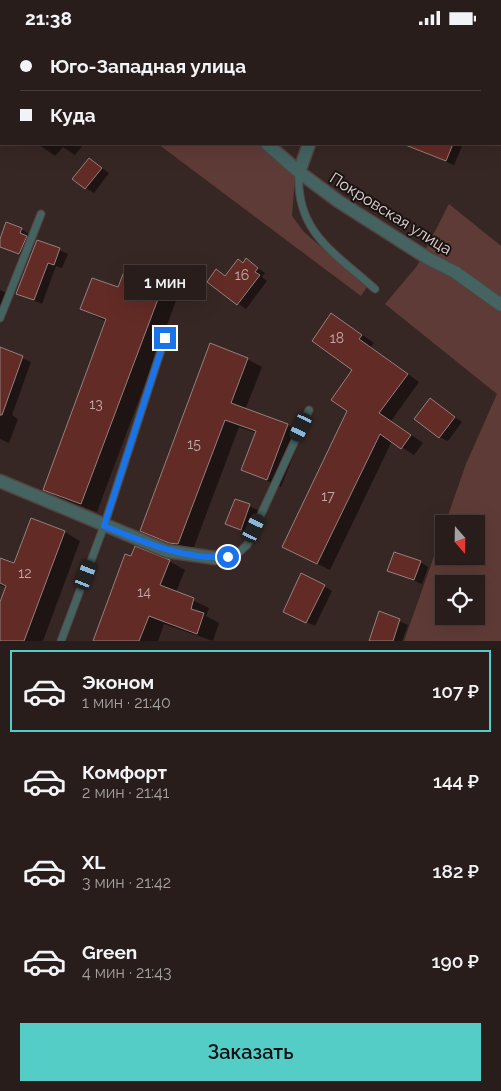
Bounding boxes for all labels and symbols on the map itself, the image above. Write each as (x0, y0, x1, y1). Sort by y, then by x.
street label: Покровская улица (326, 168, 455, 259)
callout: 1 мин (124, 265, 206, 301)
house number: 16 (235, 267, 249, 283)
route end (154, 327, 176, 349)
house number: 18 (330, 330, 344, 346)
house number: 13 (89, 396, 103, 412)
car (287, 410, 314, 444)
house number: 15 (187, 436, 201, 452)
house number: 17 (321, 488, 335, 504)
car (240, 511, 267, 545)
north arrow (435, 515, 485, 565)
route start (217, 546, 239, 568)
car (73, 558, 98, 592)
house number: 12 (18, 565, 32, 581)
house number: 14 (137, 584, 151, 600)

